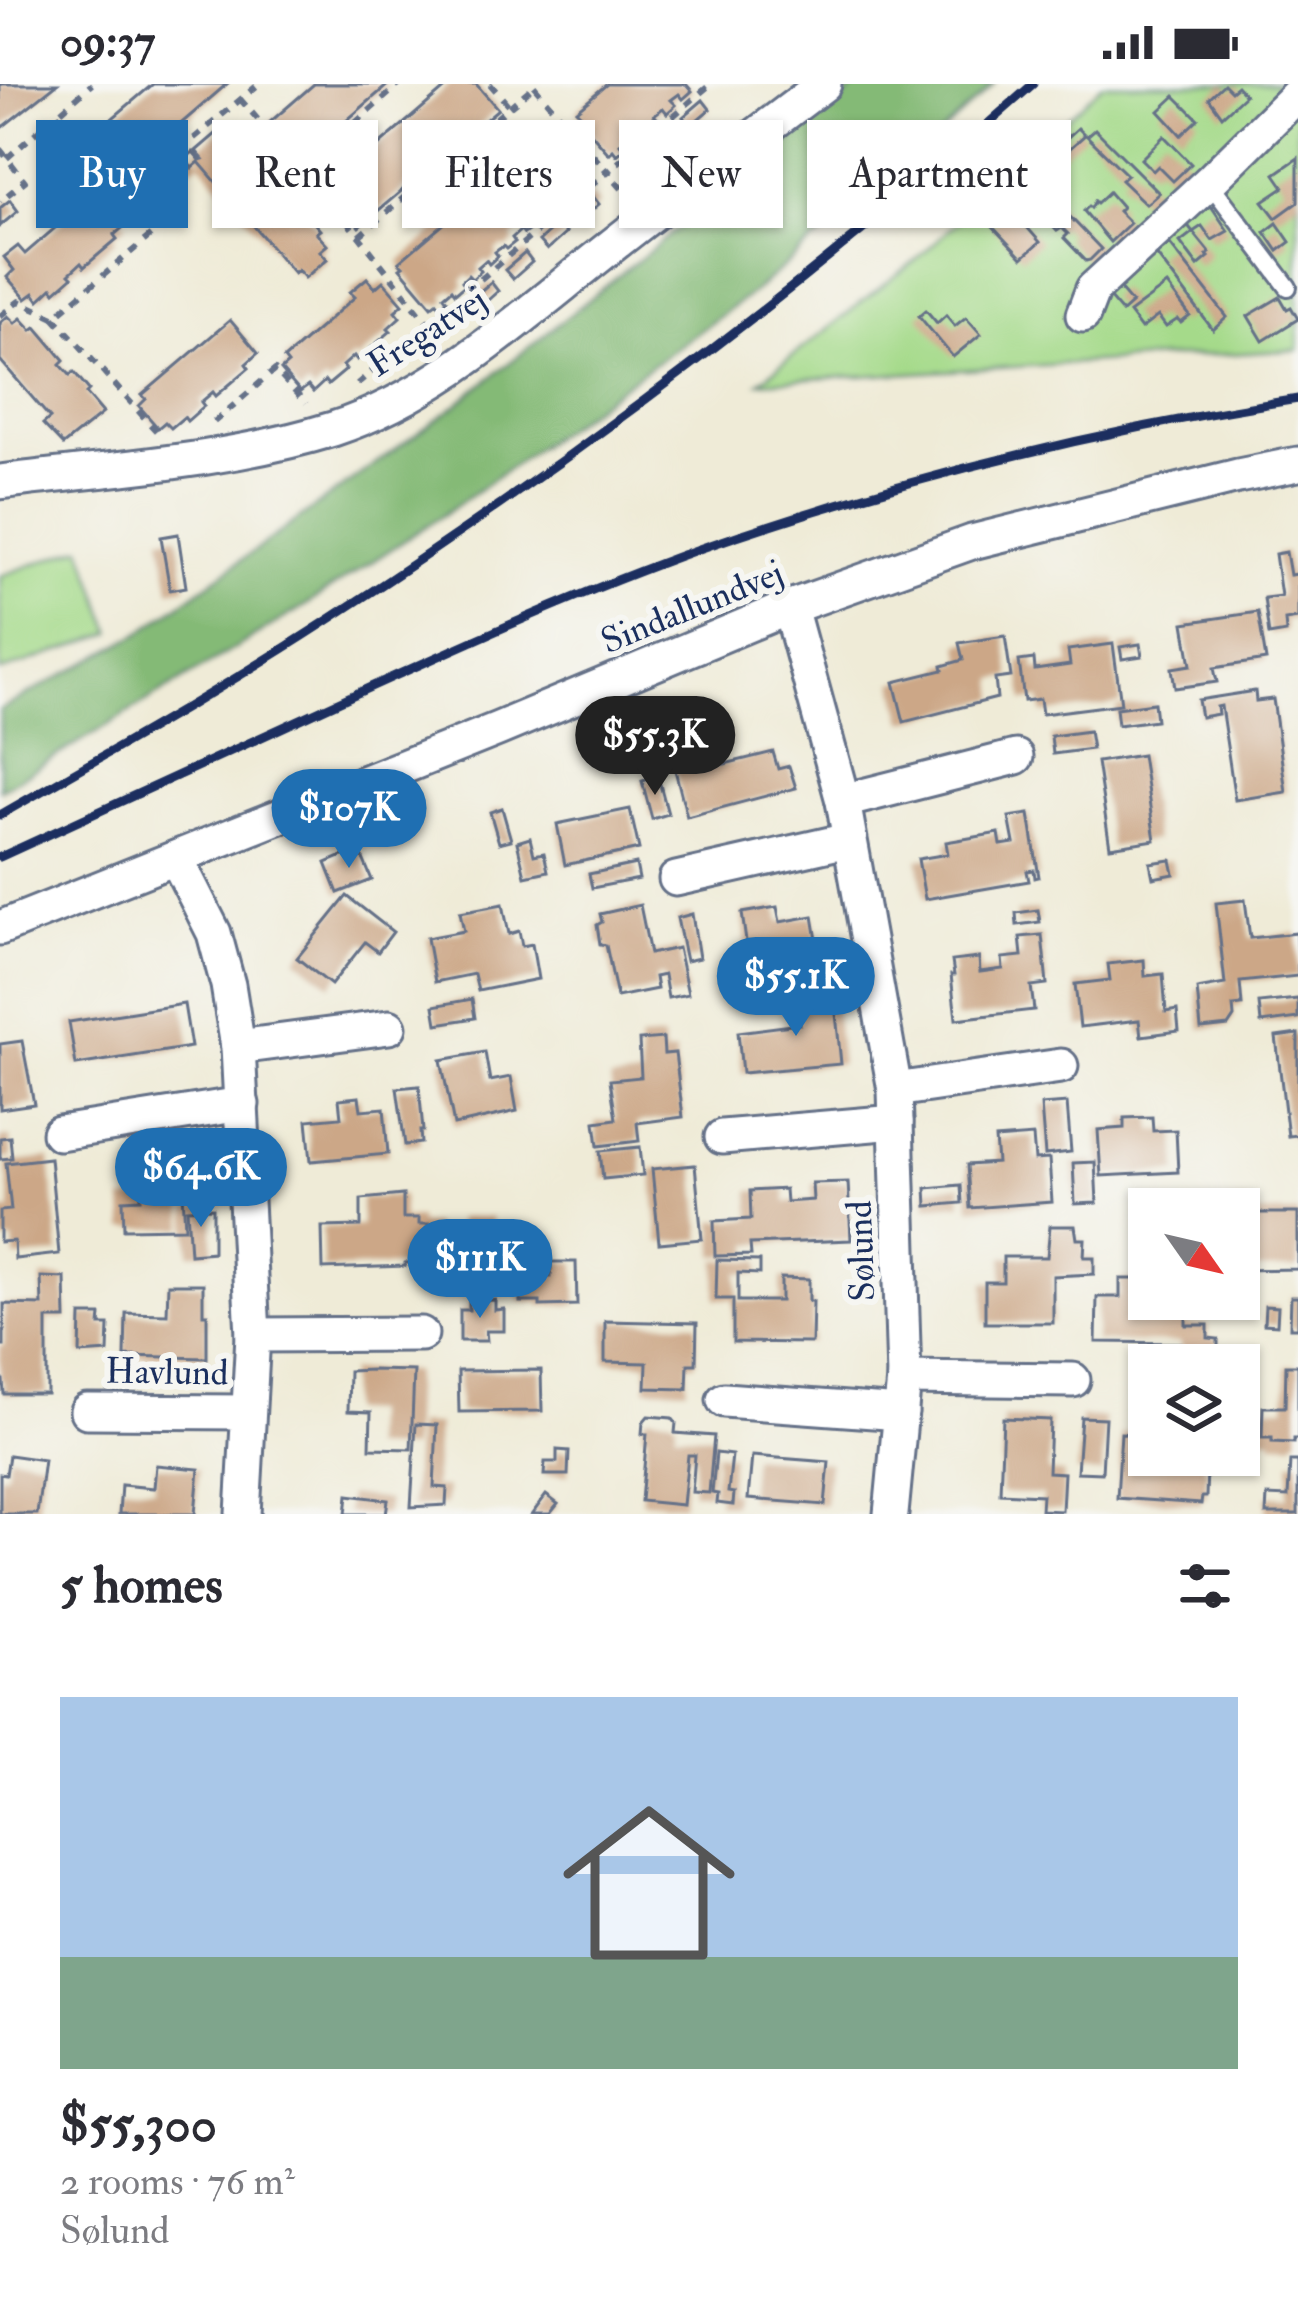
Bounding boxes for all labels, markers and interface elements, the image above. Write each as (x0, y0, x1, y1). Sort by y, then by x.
text: 09:37 (60, 14, 155, 70)
chip: Buy (36, 120, 188, 228)
chip: Rent (212, 120, 378, 228)
chip: Filters (402, 120, 595, 228)
chip: New (619, 120, 783, 228)
chip: Apartment (807, 120, 1071, 228)
street label: Fregatvej (359, 277, 495, 387)
street label: Sindallundvej (594, 550, 790, 664)
pin: $55.3K (557, 696, 753, 798)
text: $55.3K (602, 710, 708, 759)
pin: $107K (265, 769, 433, 871)
text: $107K (299, 783, 399, 832)
pin: $55.1K (698, 937, 894, 1039)
text: $55.1K (744, 951, 848, 1000)
pin: $64.6K (103, 1128, 299, 1230)
text: $64.6K (142, 1142, 260, 1191)
north arrow (1128, 1188, 1260, 1320)
map controls (1128, 1188, 1260, 1476)
street label: Sølund (837, 1199, 885, 1302)
pin: $111K (396, 1219, 564, 1321)
text: $111K (434, 1233, 526, 1282)
button: layers (1128, 1344, 1260, 1476)
street label: Havlund (105, 1348, 229, 1396)
icon: filters (1172, 1553, 1238, 1619)
text: 5 homes (60, 1554, 223, 1618)
icon: home (541, 1775, 757, 1991)
text: $55,300 (60, 2093, 217, 2157)
text: 2 rooms · 76 m² (60, 2157, 295, 2206)
text: Sølund (60, 2206, 170, 2255)

